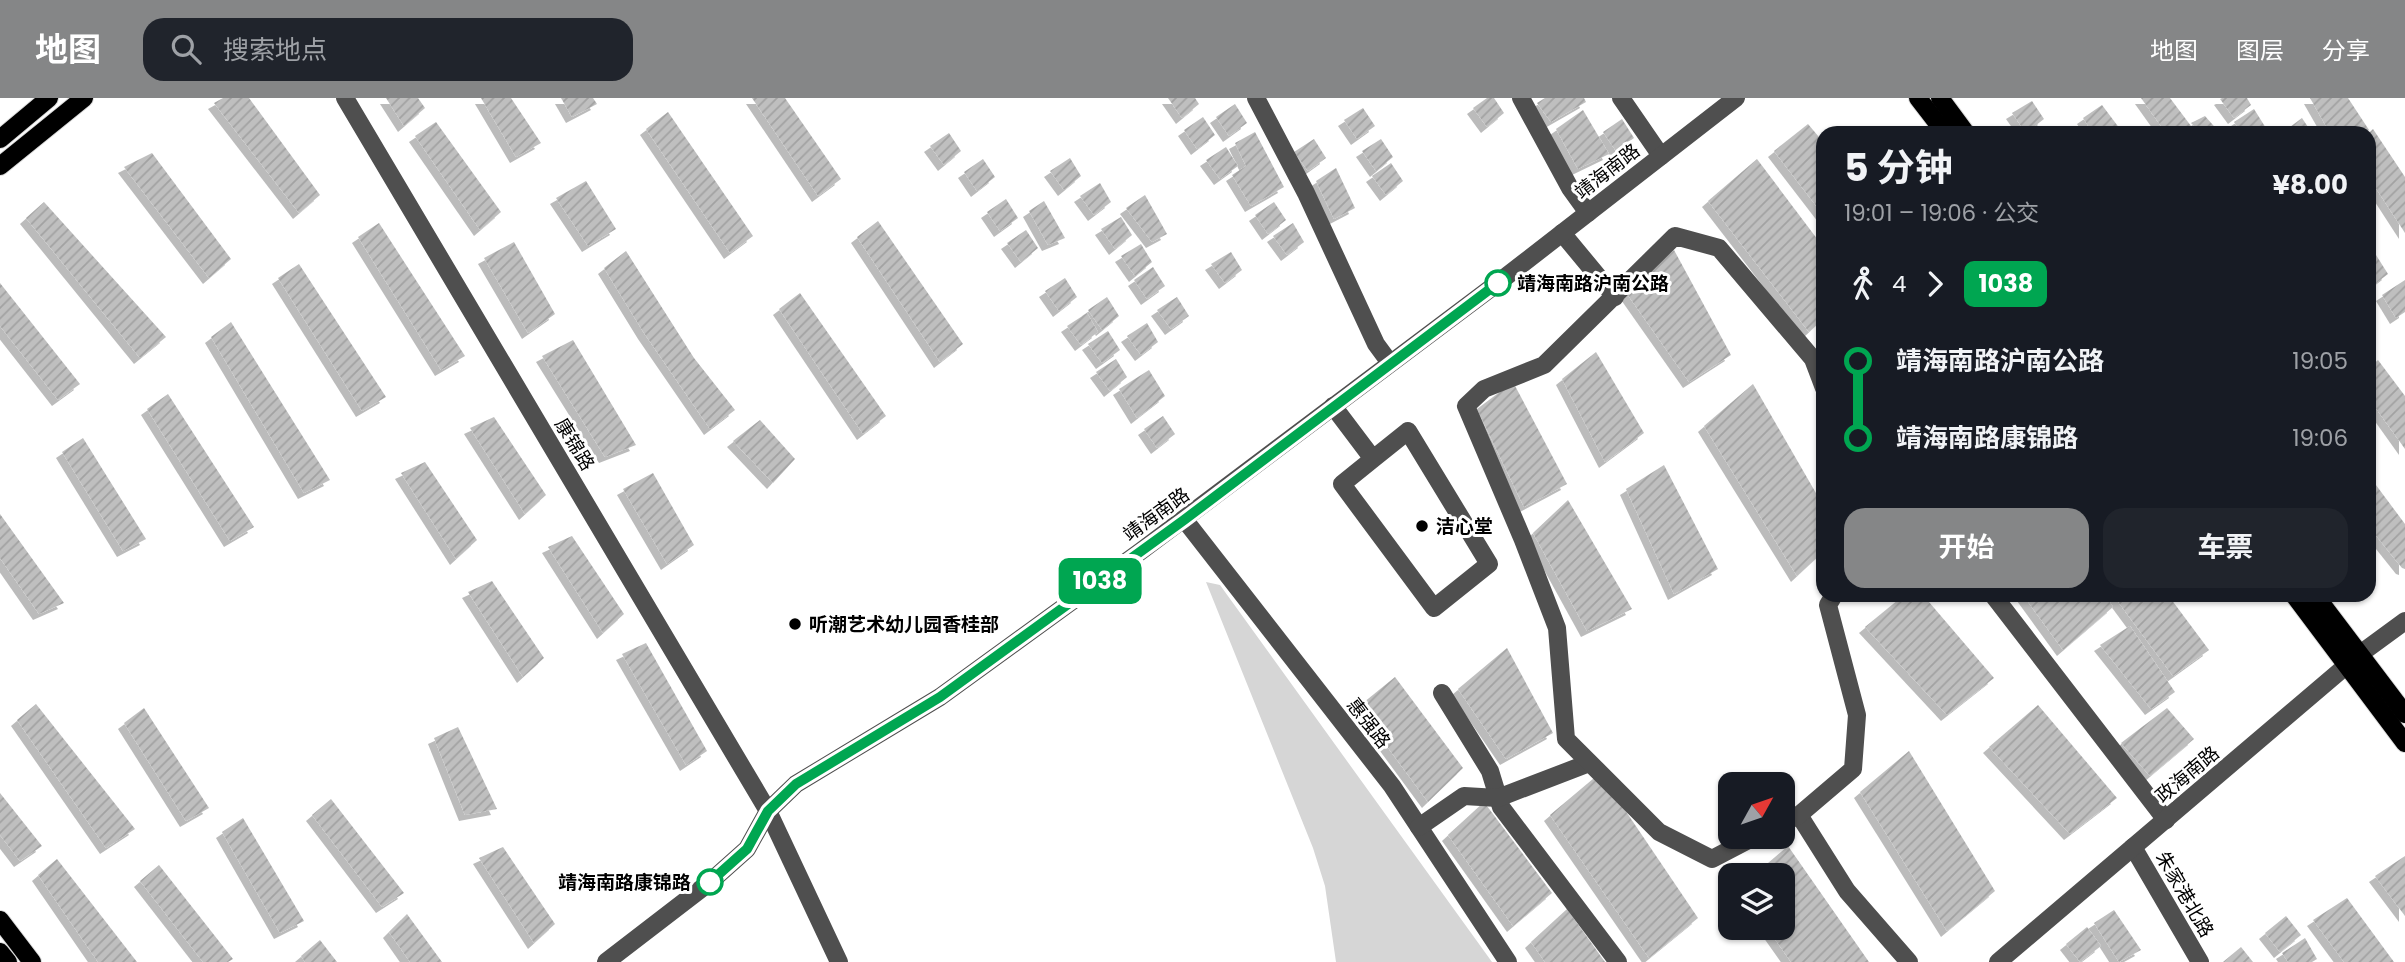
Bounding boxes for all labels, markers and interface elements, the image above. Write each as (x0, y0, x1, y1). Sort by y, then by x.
search box (143, 18, 633, 81)
text: 地图 (35, 26, 101, 73)
icon: search (167, 30, 205, 68)
text: 搜索地点 (223, 32, 327, 68)
text: 地图 (2150, 34, 2198, 67)
text: 图层 (2236, 34, 2284, 67)
text: 分享 (2322, 34, 2370, 67)
street label: 靖海南路 (1569, 137, 1646, 205)
text: 5 分钟 (1844, 141, 1953, 194)
text: ¥8.00 (2272, 167, 2348, 203)
text: 19:01 – 19:06 · 公交 (1844, 197, 2039, 229)
icon: walk (1844, 265, 1882, 303)
icon: forward (1916, 265, 1954, 303)
text: 1038 (1978, 267, 2033, 300)
text: 4 (1892, 268, 1906, 300)
marker: 靖海南路沪南公路 (1485, 270, 1511, 296)
place label: 靖海南路沪南公路 (1517, 270, 1669, 297)
text: 靖海南路沪南公路 (1896, 343, 2104, 379)
text: 19:05 (2292, 345, 2348, 377)
street label: 康锦路 (548, 413, 601, 476)
text: 靖海南路康锦路 (1896, 420, 2078, 456)
text: 19:06 (2292, 422, 2348, 454)
street label: 靖海南路 (1118, 481, 1195, 548)
button: 开始 (1844, 508, 2089, 588)
button: 车票 (2103, 508, 2348, 588)
place label: 洁心堂 (1436, 513, 1493, 540)
marker: 洁心堂 (1414, 518, 1430, 534)
line badge: 1038 (1051, 558, 1149, 604)
text: 1038 (1073, 564, 1127, 597)
place label: 听潮艺术幼儿园香桂部 (809, 611, 999, 638)
marker: 听潮艺术幼儿园香桂部 (787, 616, 803, 632)
street label: 惠强路 (1340, 693, 1397, 754)
street label: 政海南路 (2150, 740, 2225, 809)
north arrow (1718, 772, 1796, 849)
map controls (1718, 772, 1795, 940)
street label: 朱家港北路 (2149, 846, 2220, 942)
button: layers (1718, 863, 1795, 940)
place label: 靖海南路康锦路 (558, 869, 691, 896)
marker: 靖海南路康锦路 (697, 869, 723, 895)

